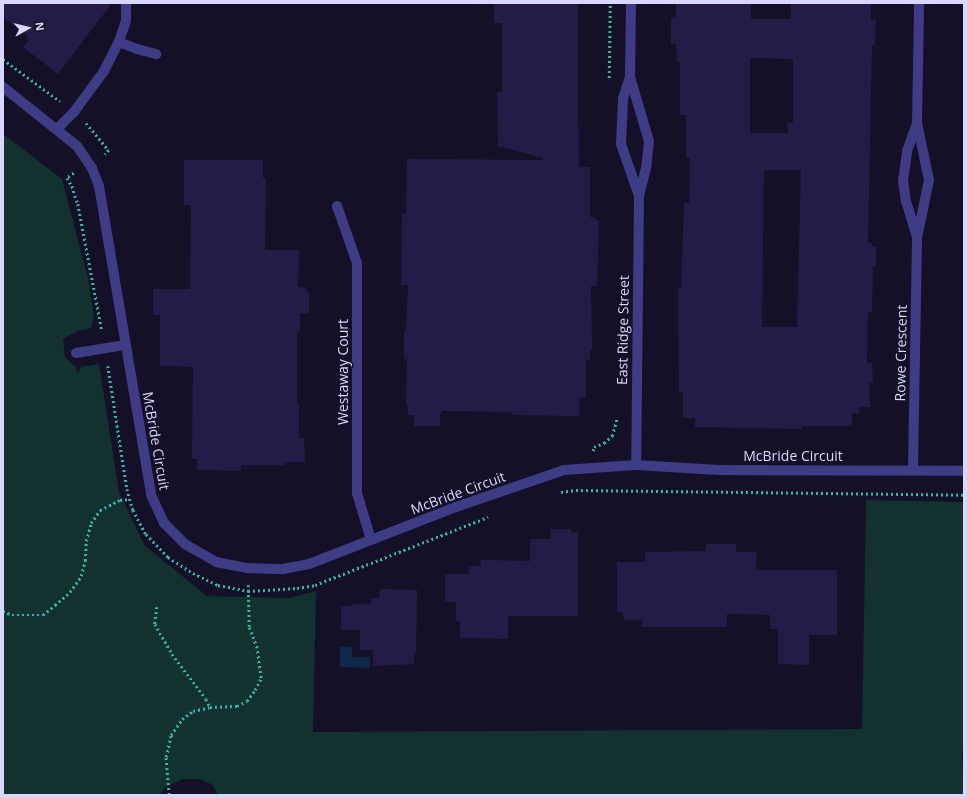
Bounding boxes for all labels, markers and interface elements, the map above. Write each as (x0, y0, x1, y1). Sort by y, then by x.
north arrow (8, 8, 48, 48)
text: N (32, 21, 48, 32)
street label: East Ridge Street (614, 275, 632, 385)
street label: Rowe Crescent (892, 305, 910, 401)
street label: Westaway Court (335, 319, 351, 425)
street label: McBride Circuit (139, 391, 173, 491)
street label: McBride Circuit (743, 448, 843, 464)
street label: McBride Circuit (408, 468, 508, 518)

